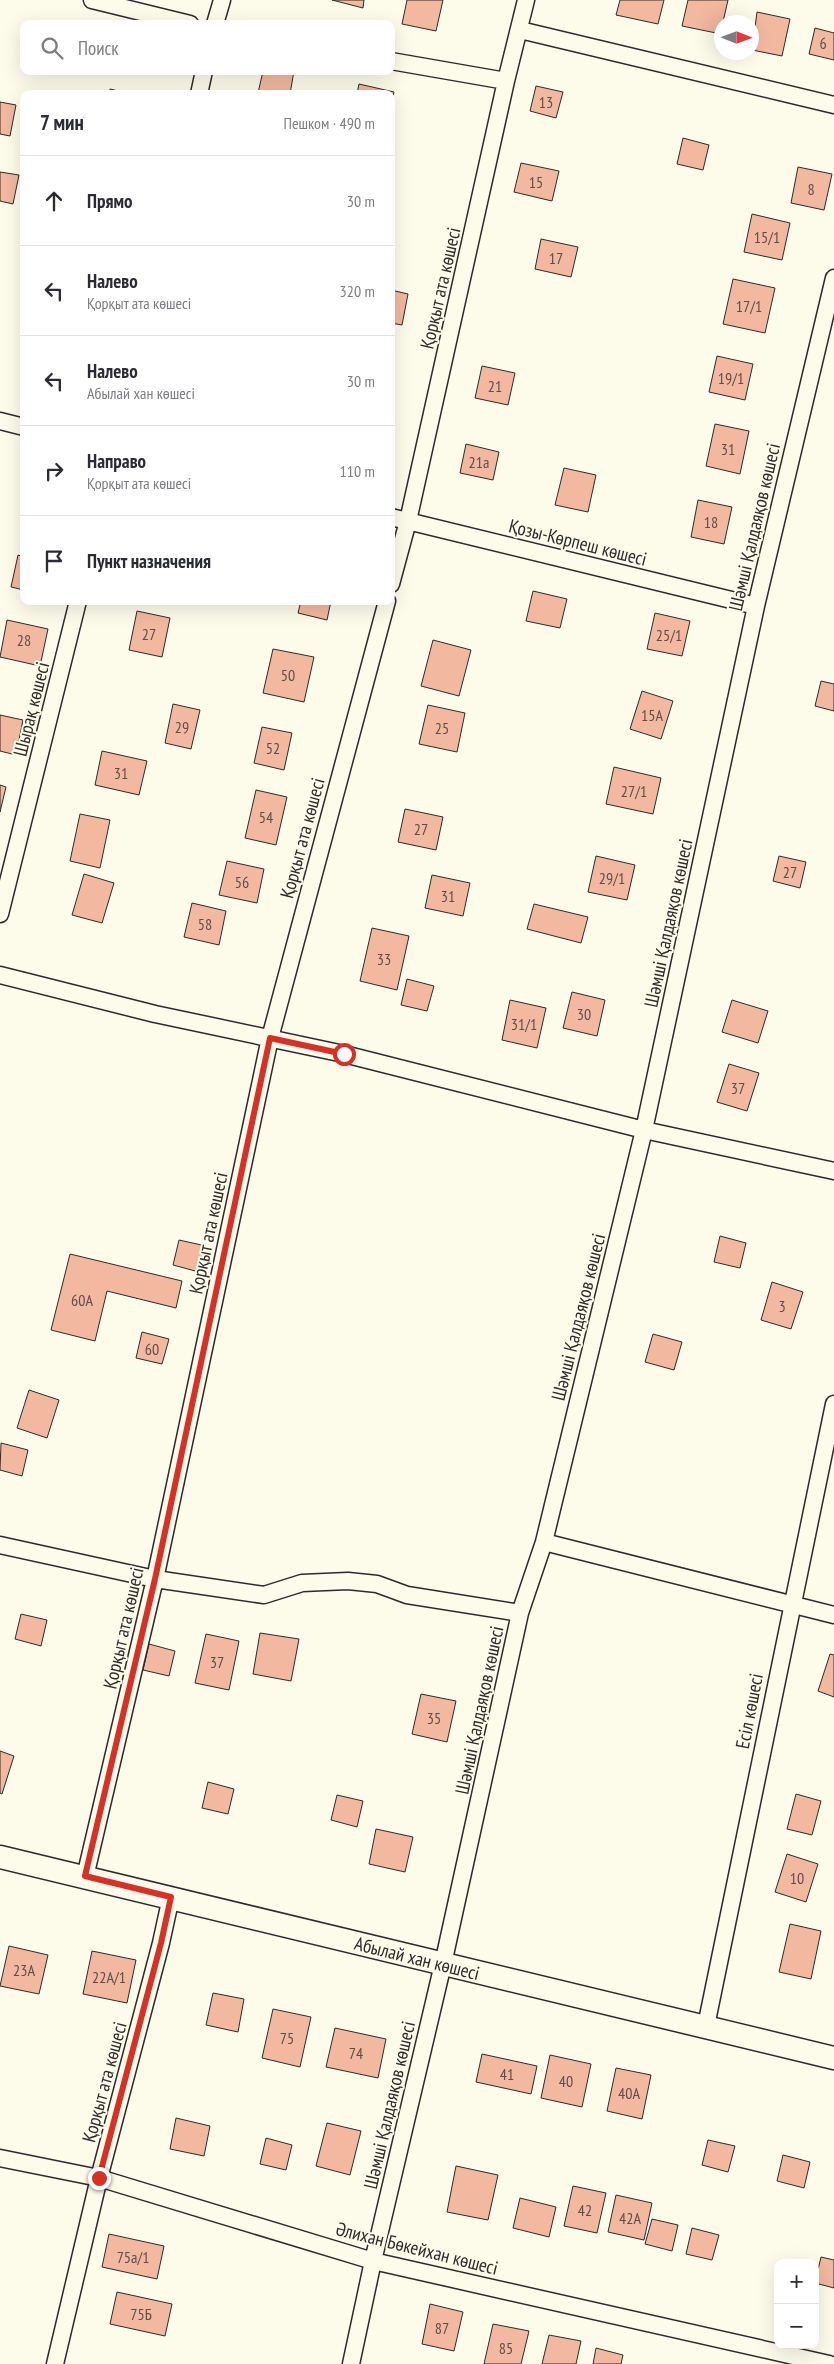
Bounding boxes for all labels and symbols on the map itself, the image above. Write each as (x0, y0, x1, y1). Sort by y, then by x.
north arrow (714, 15, 759, 60)
house number: 6 (819, 33, 827, 53)
house number: 13 (539, 92, 553, 112)
house number: 15 (529, 172, 543, 192)
house number: 8 (807, 179, 815, 199)
street label: Қорқыт ата көшесі (414, 225, 466, 351)
house number: 15/1 (754, 227, 780, 247)
house number: 17 (549, 248, 563, 268)
house number: 17/1 (736, 296, 762, 316)
house number: 19/1 (718, 368, 744, 388)
house number: 21 (488, 376, 502, 396)
house number: 31 (721, 439, 735, 459)
street label: Шәмші Қалдаяқов көшесі (723, 441, 785, 613)
house number: 21а (469, 452, 489, 472)
house number: 18 (704, 512, 718, 532)
street label: Қозы-Көрпеш көшесі (507, 513, 649, 571)
house number: 27 (142, 624, 156, 644)
house number: 25/1 (656, 625, 682, 645)
house number: 28 (17, 630, 31, 650)
street label: Шырақ көшесі (8, 659, 54, 759)
house number: 50 (281, 665, 295, 685)
house number: 15А (641, 705, 663, 725)
house number: 29 (175, 717, 189, 737)
house number: 25 (435, 718, 449, 738)
house number: 52 (266, 738, 280, 758)
house number: 31 (114, 763, 128, 783)
street label: Қорқыт ата көшесі (274, 775, 330, 901)
house number: 27/1 (621, 781, 647, 801)
house number: 54 (259, 807, 273, 827)
house number: 27 (414, 819, 428, 839)
street label: Шәмші Қалдаяқов көшесі (638, 837, 698, 1009)
house number: 27 (783, 862, 797, 882)
house number: 29/1 (599, 868, 625, 888)
house number: 56 (235, 872, 249, 892)
house number: 31 (441, 886, 455, 906)
house number: 58 (198, 914, 212, 934)
house number: 33 (377, 949, 391, 969)
house number: 30 (577, 1004, 591, 1024)
house number: 31/1 (511, 1014, 537, 1034)
route start (333, 1043, 356, 1066)
house number: 37 (731, 1078, 745, 1098)
street label: Қорқыт ата көшесі (183, 1170, 233, 1296)
street label: Шәмші Қалдаяқов көшесі (546, 1231, 610, 1403)
house number: 60А (71, 1290, 93, 1310)
house number: 3 (778, 1296, 786, 1316)
house number: 60 (145, 1339, 159, 1359)
street label: Қорқыт ата көшесі (97, 1565, 149, 1691)
street label: Шәмші Қалдаяқов көшесі (449, 1624, 509, 1796)
house number: 37 (210, 1652, 224, 1672)
street label: Есіл көшесі (730, 1671, 768, 1751)
house number: 35 (427, 1708, 441, 1728)
house number: 10 (790, 1868, 804, 1888)
street label: Абылай хан көшесі (352, 1931, 482, 1985)
house number: 23А (13, 1960, 35, 1980)
house number: 22А/1 (92, 1967, 126, 1987)
street label: Қорқыт ата көшесі (76, 2019, 132, 2145)
street label: Шәмші Қалдаяқов көшесі (358, 2019, 420, 2191)
house number: 75 (280, 2028, 294, 2048)
house number: 74 (349, 2043, 363, 2063)
house number: 41 (500, 2064, 514, 2084)
house number: 40 (559, 2071, 573, 2091)
house number: 40А (618, 2083, 640, 2103)
route end (88, 2167, 111, 2190)
house number: 42 (578, 2200, 592, 2220)
house number: 42А (619, 2208, 641, 2228)
street label: Әлихан Бөкейхан көшесі (334, 2216, 500, 2280)
house number: 75а/1 (117, 2247, 149, 2267)
house number: 75Б (130, 2304, 152, 2324)
house number: 87 (435, 2318, 449, 2338)
house number: 85 (499, 2338, 513, 2358)

